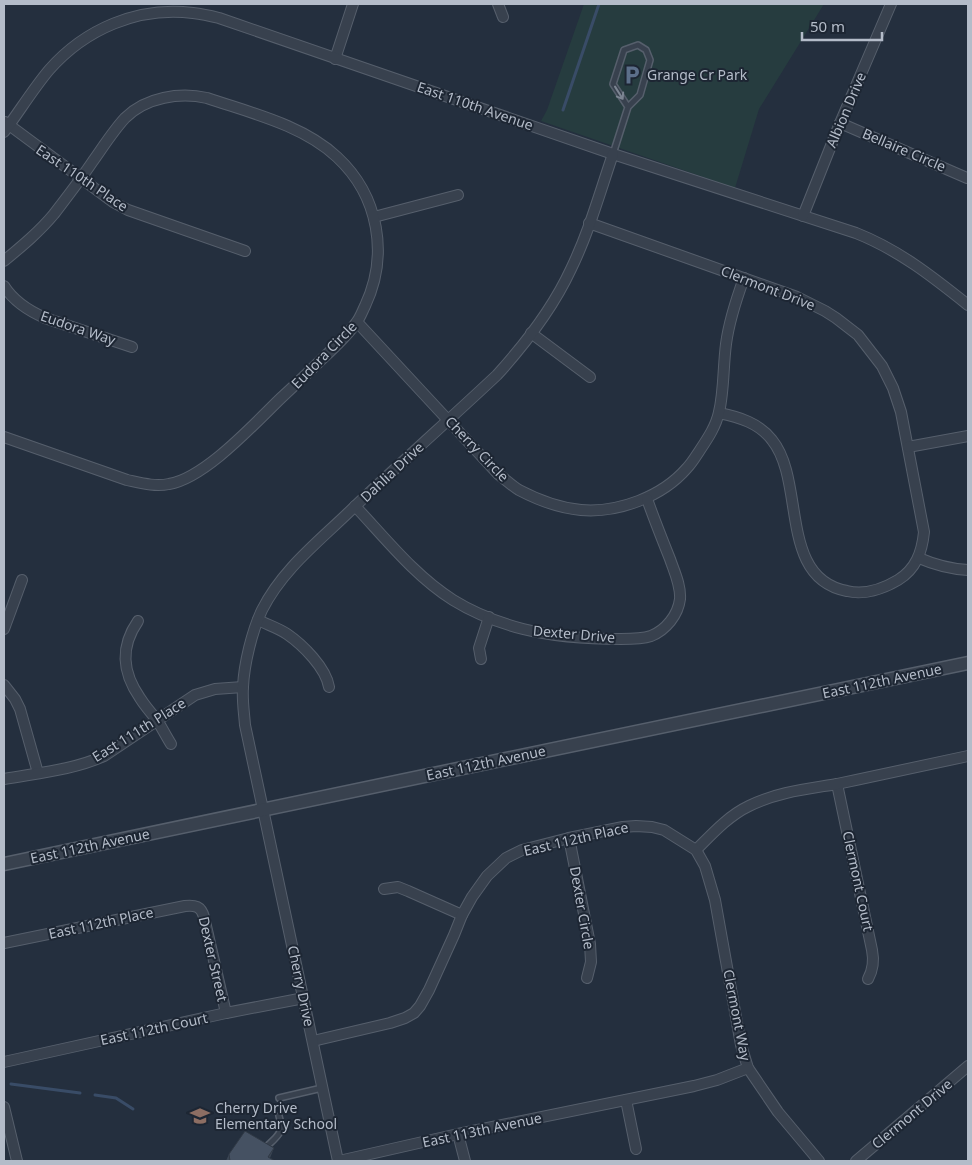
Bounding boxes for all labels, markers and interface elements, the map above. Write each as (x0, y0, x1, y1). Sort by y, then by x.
scale bar (802, 10, 882, 42)
text: 50 m (810, 16, 845, 36)
parking icon: Grange Cr Park (621, 64, 643, 86)
place label: Grange Cr Park (647, 65, 748, 84)
street label: Albion Drive (821, 69, 870, 150)
street label: East 110th Avenue (415, 77, 536, 134)
one-way arrow (614, 86, 624, 100)
street label: Bellaire Circle (860, 123, 949, 176)
street label: East 110th Place (33, 140, 132, 215)
street label: Clermont Drive (718, 261, 818, 314)
street label: Eudora Way (38, 306, 119, 350)
street label: Eudora Circle (287, 317, 361, 392)
street label: Cherry Circle (441, 412, 513, 486)
street label: Dahlia Drive (356, 437, 427, 506)
street label: Dexter Drive (532, 620, 616, 647)
street label: East 112th Avenue (820, 659, 943, 702)
street label: East 111th Place (88, 693, 189, 766)
street label: East 112th Avenue (424, 741, 547, 784)
street label: East 112th Place (522, 817, 630, 860)
street label: East 112th Avenue (28, 824, 151, 867)
street label: Clermont Court (839, 829, 878, 933)
street label: Dexter Circle (566, 865, 599, 951)
street label: East 112th Place (47, 902, 155, 943)
street label: Dexter Street (194, 915, 232, 1003)
street label: Cherry Drive (284, 944, 319, 1028)
street label: Clermont Way (719, 968, 756, 1063)
street label: East 112th Court (99, 1008, 209, 1049)
street label: Clermont Drive (867, 1074, 956, 1153)
place label: Cherry Drive Elementary School (215, 1098, 337, 1133)
school or university icon: Cherry Drive Elementary School (189, 1105, 211, 1127)
street label: East 113th Avenue (420, 1108, 543, 1151)

